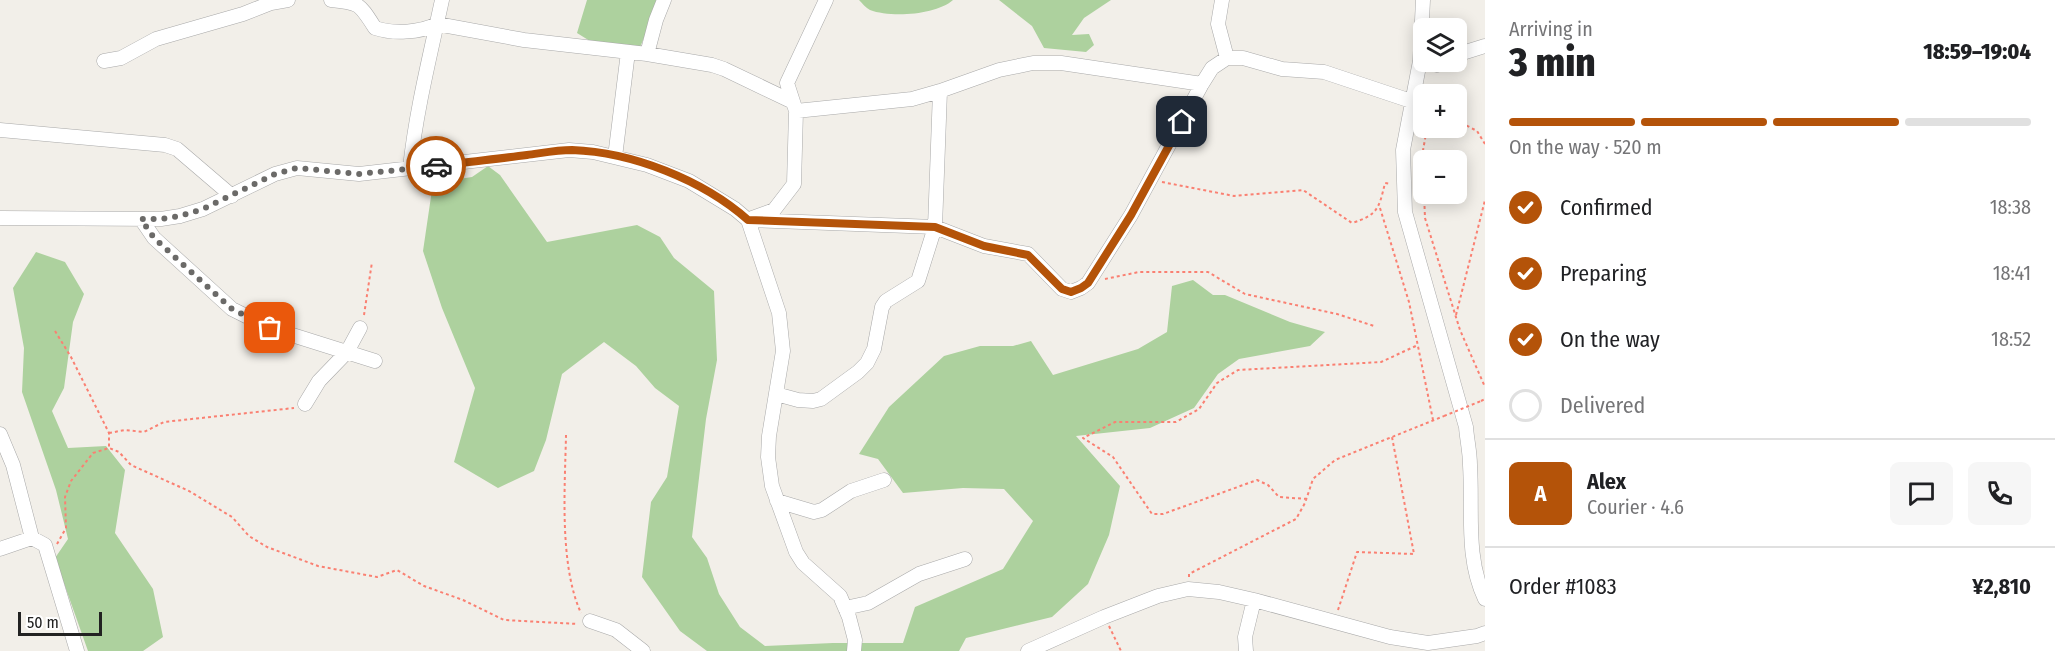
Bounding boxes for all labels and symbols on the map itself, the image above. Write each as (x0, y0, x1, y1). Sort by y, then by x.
pin (1156, 96, 1207, 147)
courier (406, 136, 466, 196)
pin (244, 302, 295, 353)
scale bar (18, 609, 102, 636)

